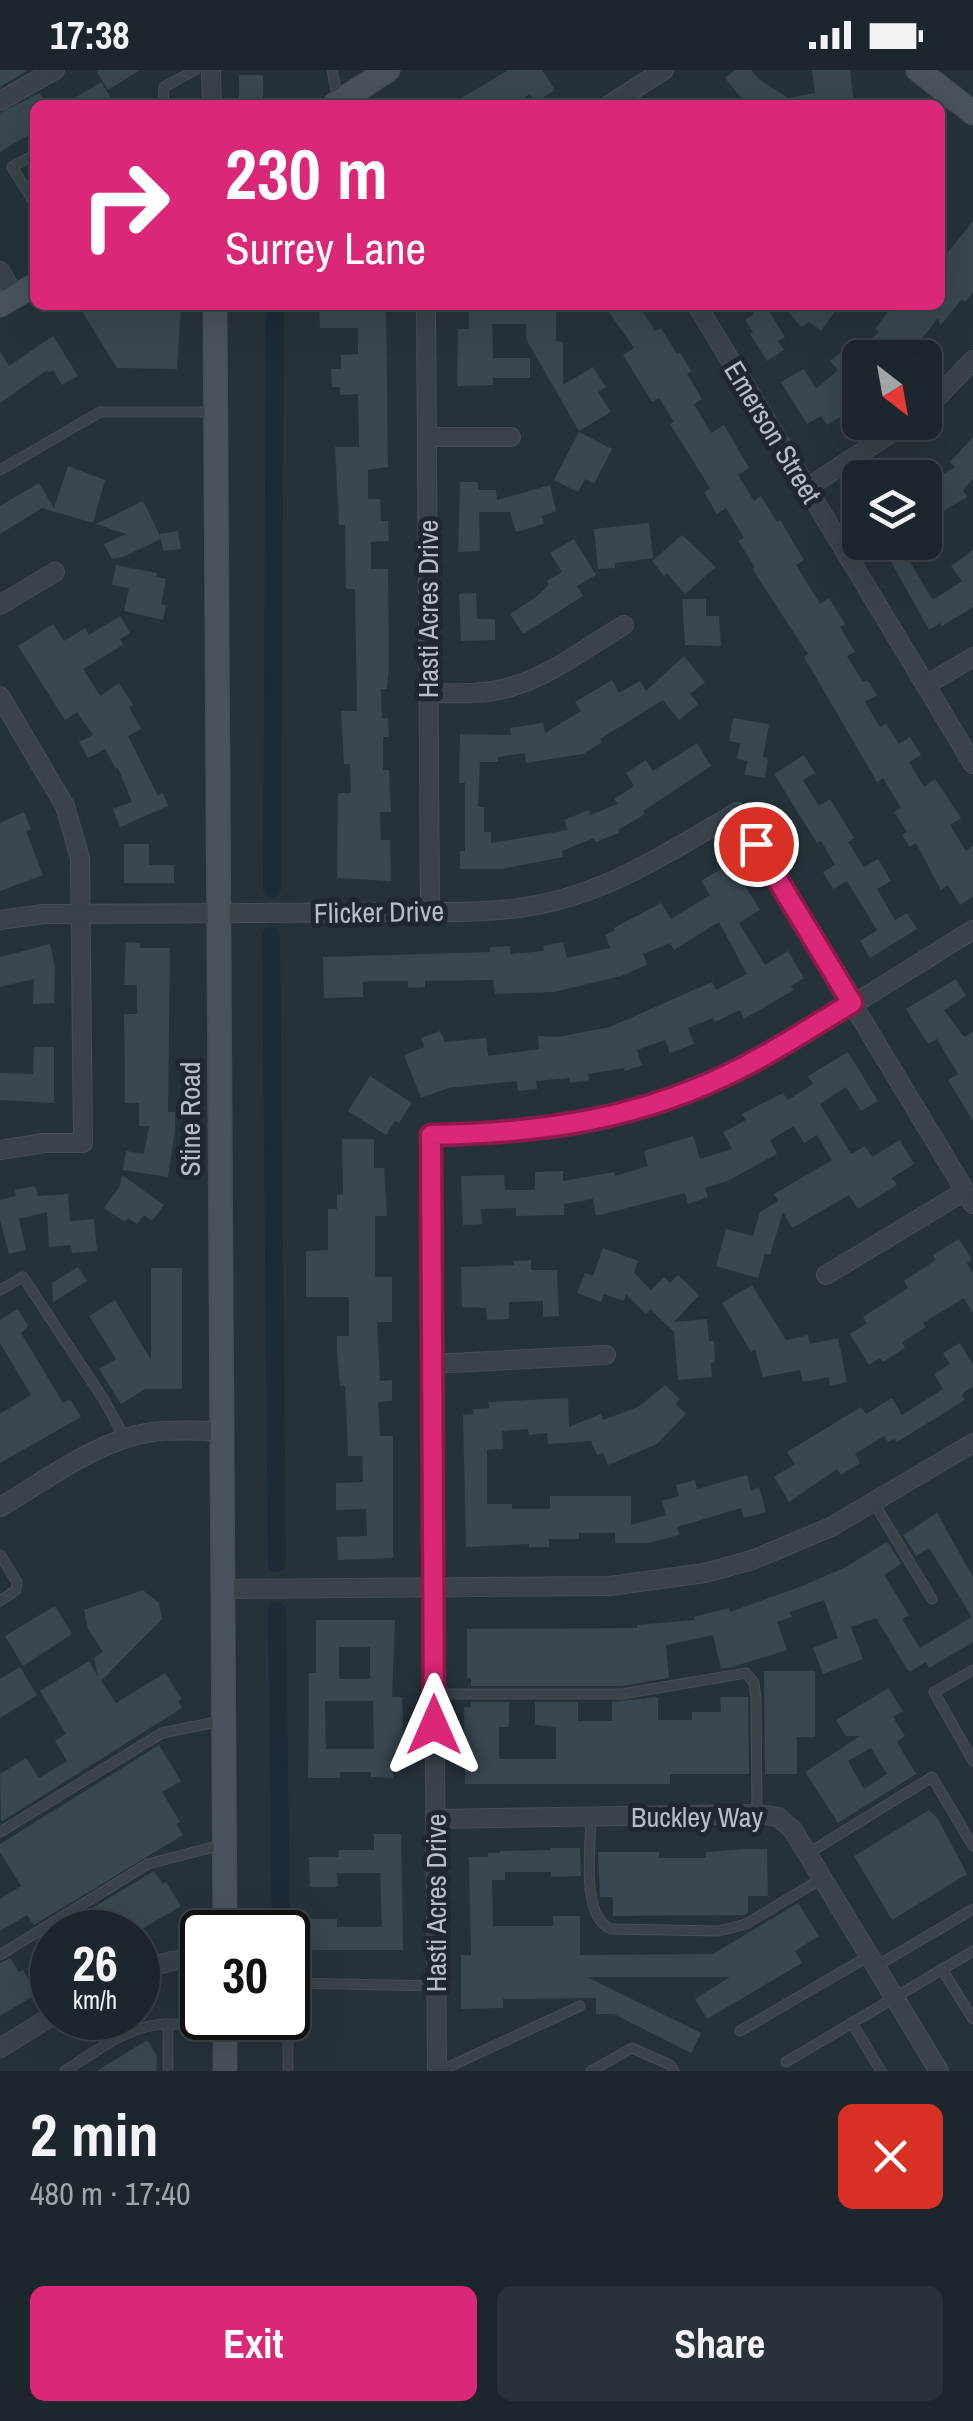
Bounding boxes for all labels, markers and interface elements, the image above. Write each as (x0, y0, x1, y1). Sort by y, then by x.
text: 17:38 (50, 10, 130, 61)
text: 230 m (225, 127, 388, 221)
icon: right (60, 140, 190, 270)
text: Surrey Lane (225, 217, 426, 278)
north arrow (842, 340, 942, 440)
map controls (842, 340, 942, 560)
street label: Emerson Street (716, 354, 830, 510)
button: layers (842, 460, 942, 560)
street label: Hasti Acres Drive (409, 520, 447, 698)
pin (714, 802, 799, 887)
icon: arrive (729, 817, 784, 872)
street label: Flicker Drive (314, 892, 444, 932)
street label: Stine Road (171, 1062, 209, 1176)
position arrow (382, 1673, 486, 1777)
street label: Buckley Way (631, 1798, 763, 1836)
street label: Hasti Acres Drive (417, 1814, 455, 1992)
speed limit sign: 30 (180, 1910, 310, 2040)
text: 26 (72, 1929, 118, 1997)
text: km/h (73, 1983, 117, 2017)
text: 2 min (30, 2094, 159, 2175)
button: close (838, 2104, 943, 2209)
text: 480 m · 17:40 (30, 2172, 190, 2215)
button: Exit (30, 2286, 477, 2401)
button: Share (497, 2286, 943, 2401)

